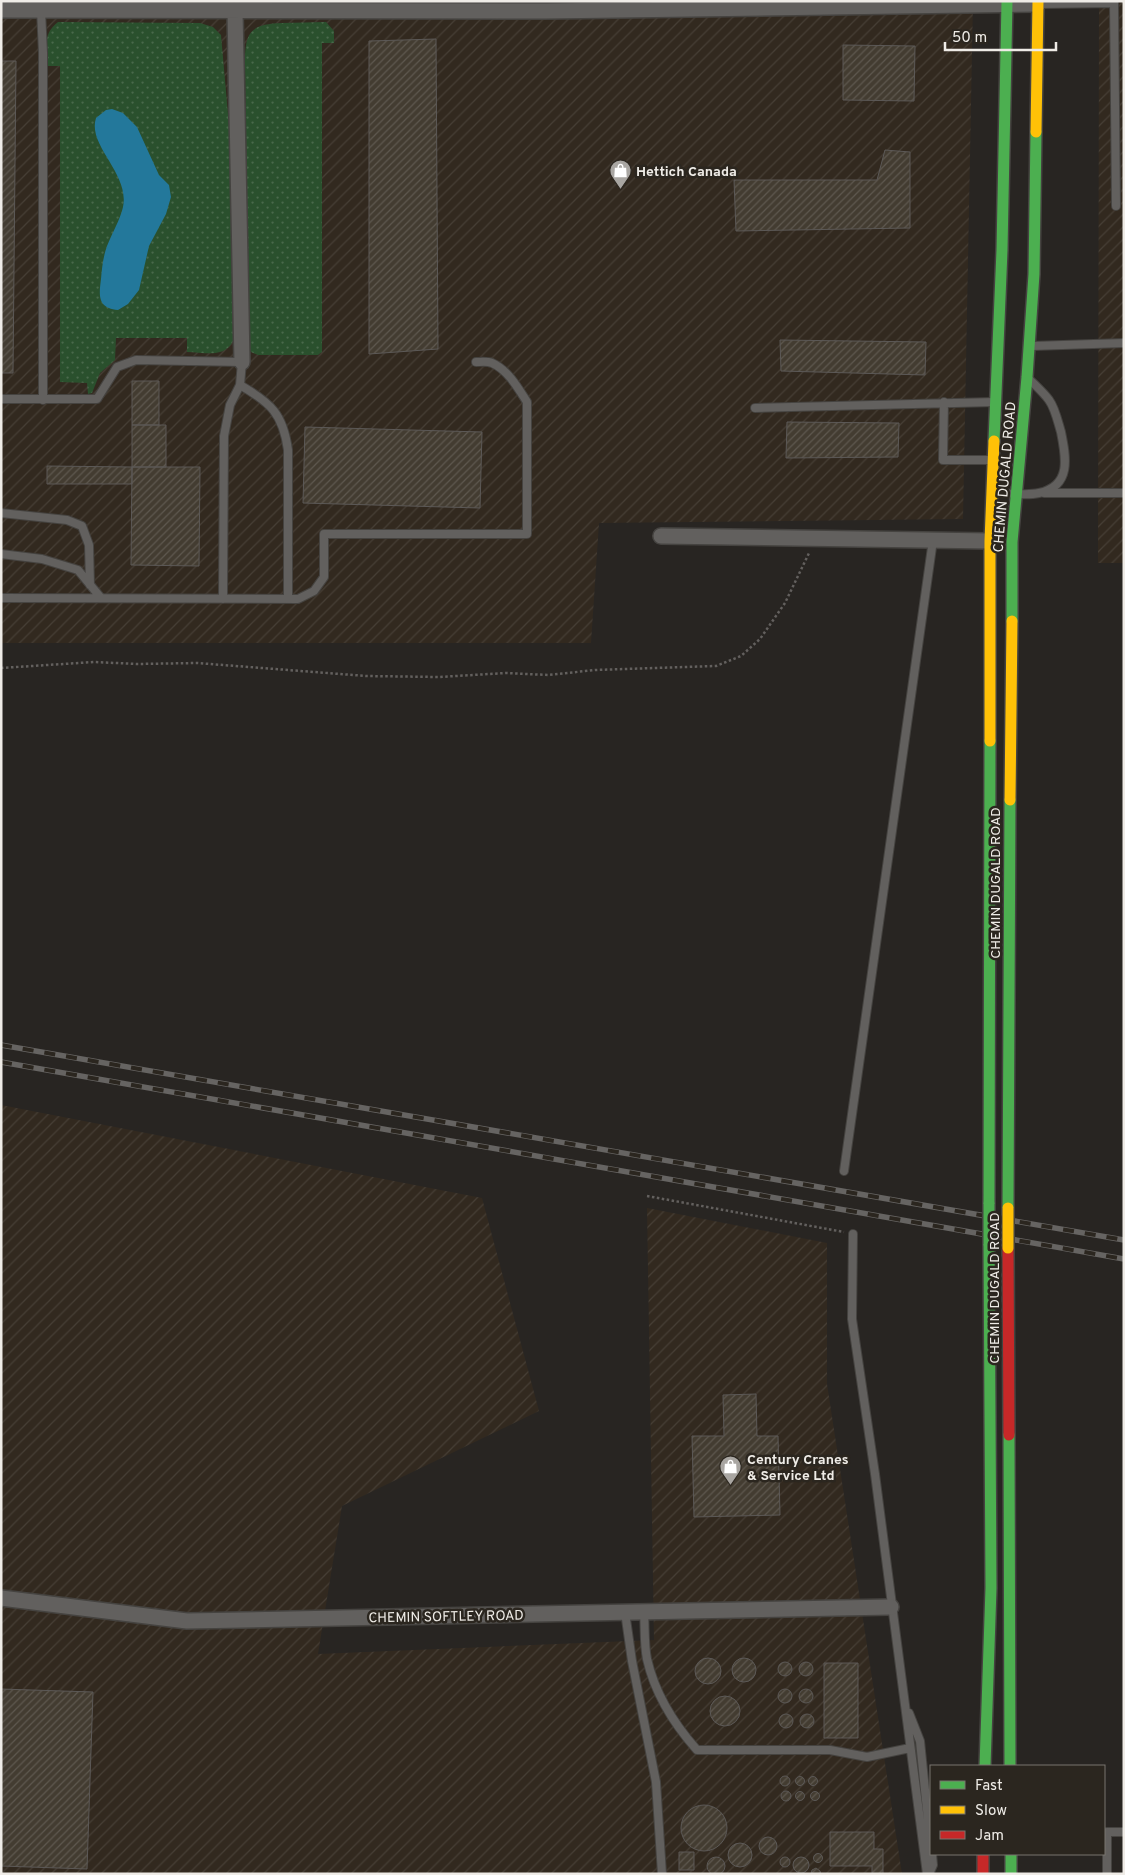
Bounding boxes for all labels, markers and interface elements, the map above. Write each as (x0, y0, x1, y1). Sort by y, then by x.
scale bar (945, 20, 1056, 52)
text: 50 m (952, 29, 987, 48)
shop icon: Hettich Canada (608, 159, 632, 190)
place label: Hettich Canada (636, 164, 737, 181)
street label: CHEMIN DUGALD ROAD (990, 401, 1021, 553)
street label: CHEMIN DUGALD ROAD (988, 807, 1005, 959)
street label: CHEMIN DUGALD ROAD (987, 1212, 1004, 1364)
place label: Century Cranes & Service Ltd (747, 1452, 849, 1485)
shop icon: Century Cranes & Service Ltd (719, 1455, 743, 1486)
street label: CHEMIN SOFTLEY ROAD (368, 1608, 524, 1627)
legend (930, 1765, 1105, 1855)
text: Fast (975, 1777, 1003, 1796)
text: Slow (975, 1802, 1007, 1821)
text: Jam (975, 1827, 1004, 1846)

